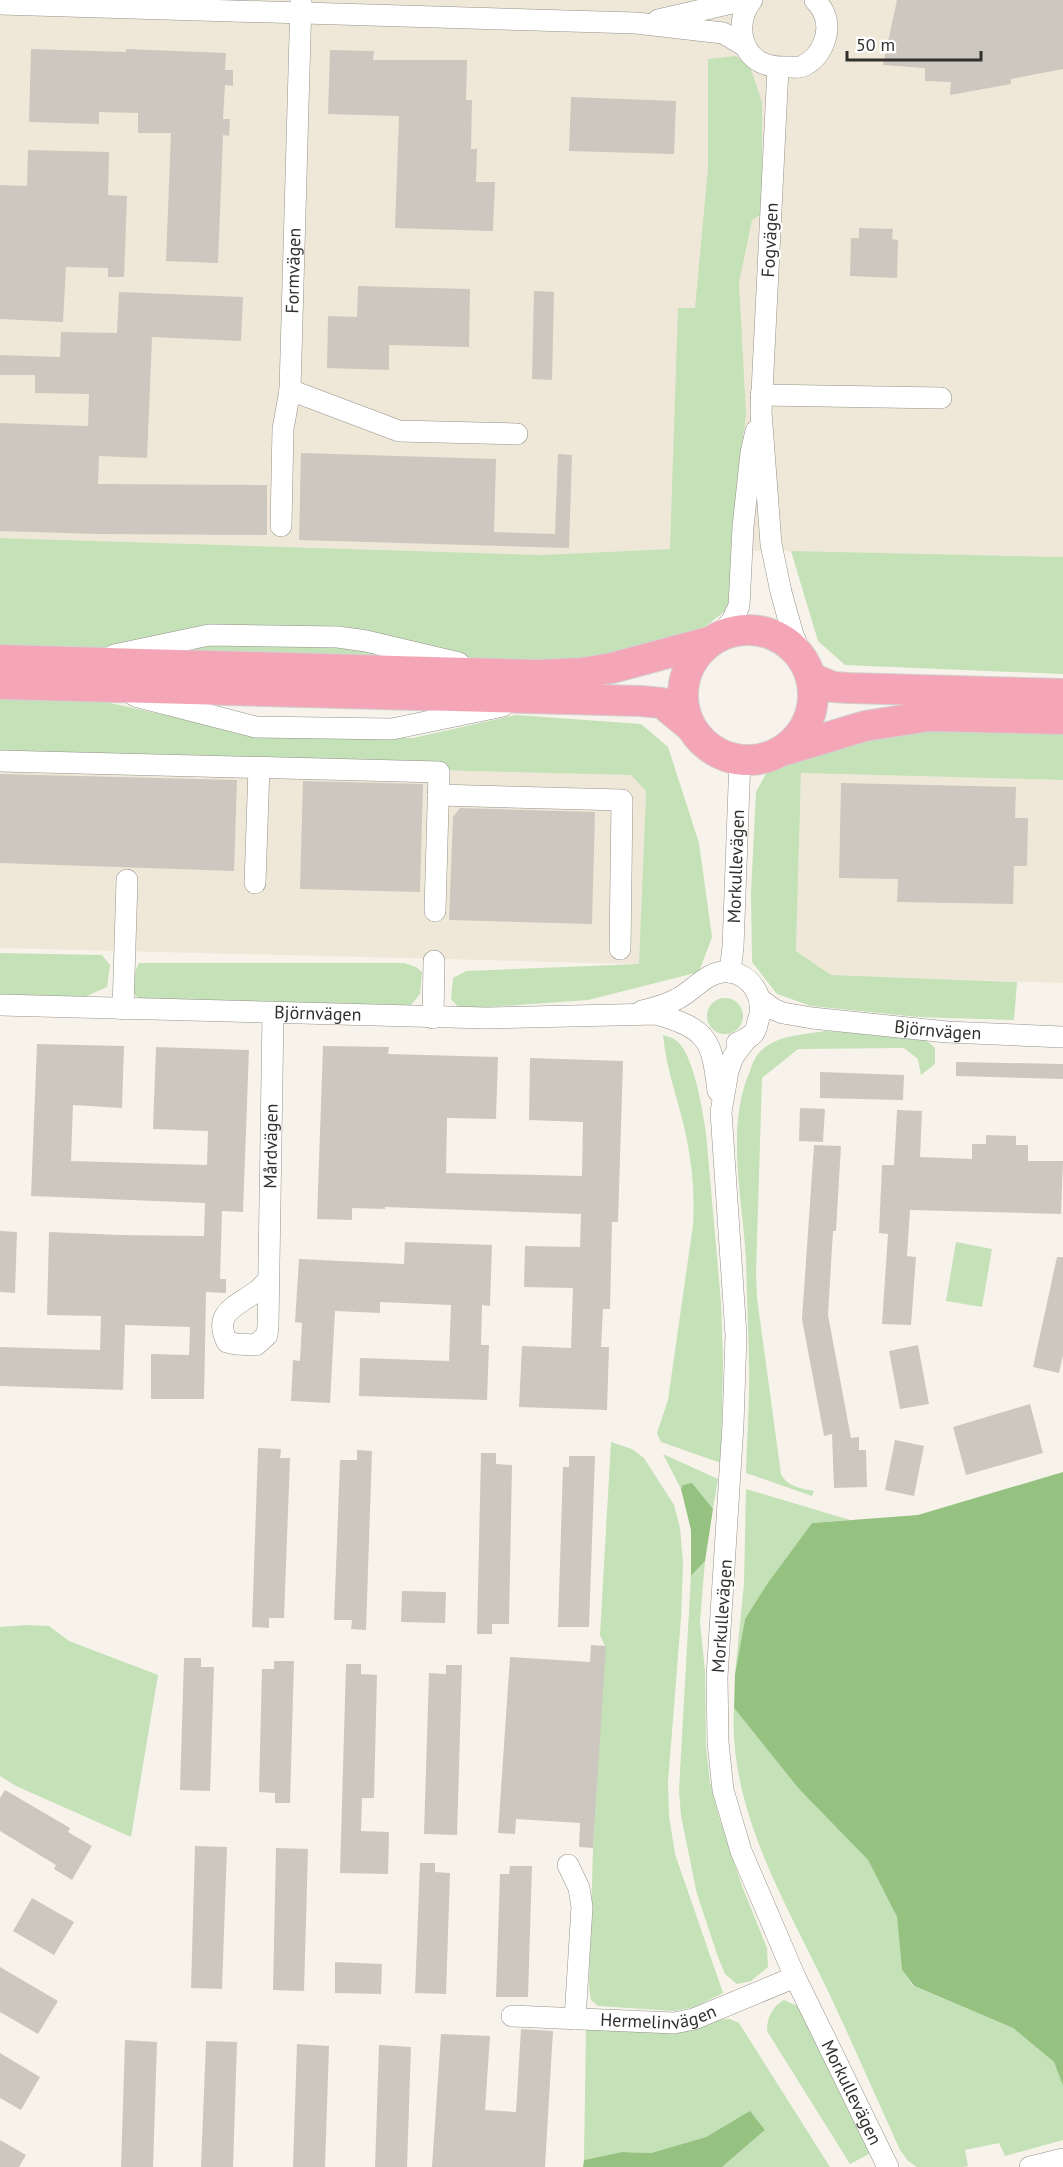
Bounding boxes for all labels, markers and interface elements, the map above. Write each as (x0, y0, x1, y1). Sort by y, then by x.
scale bar (847, 24, 980, 62)
text: 50 m (856, 33, 895, 56)
street label: Fogvägen (756, 202, 783, 278)
street label: Formvägen (280, 227, 306, 314)
street label: Morkullevägen (722, 809, 749, 924)
street label: Björnvägen (274, 1000, 362, 1026)
street label: Björnvägen (893, 1015, 982, 1044)
street label: Mårdvägen (258, 1103, 283, 1189)
street label: Morkullevägen (706, 1558, 737, 1674)
street label: Hermelinvägen (600, 1999, 720, 2034)
street label: Morkullevägen (817, 2036, 887, 2148)

